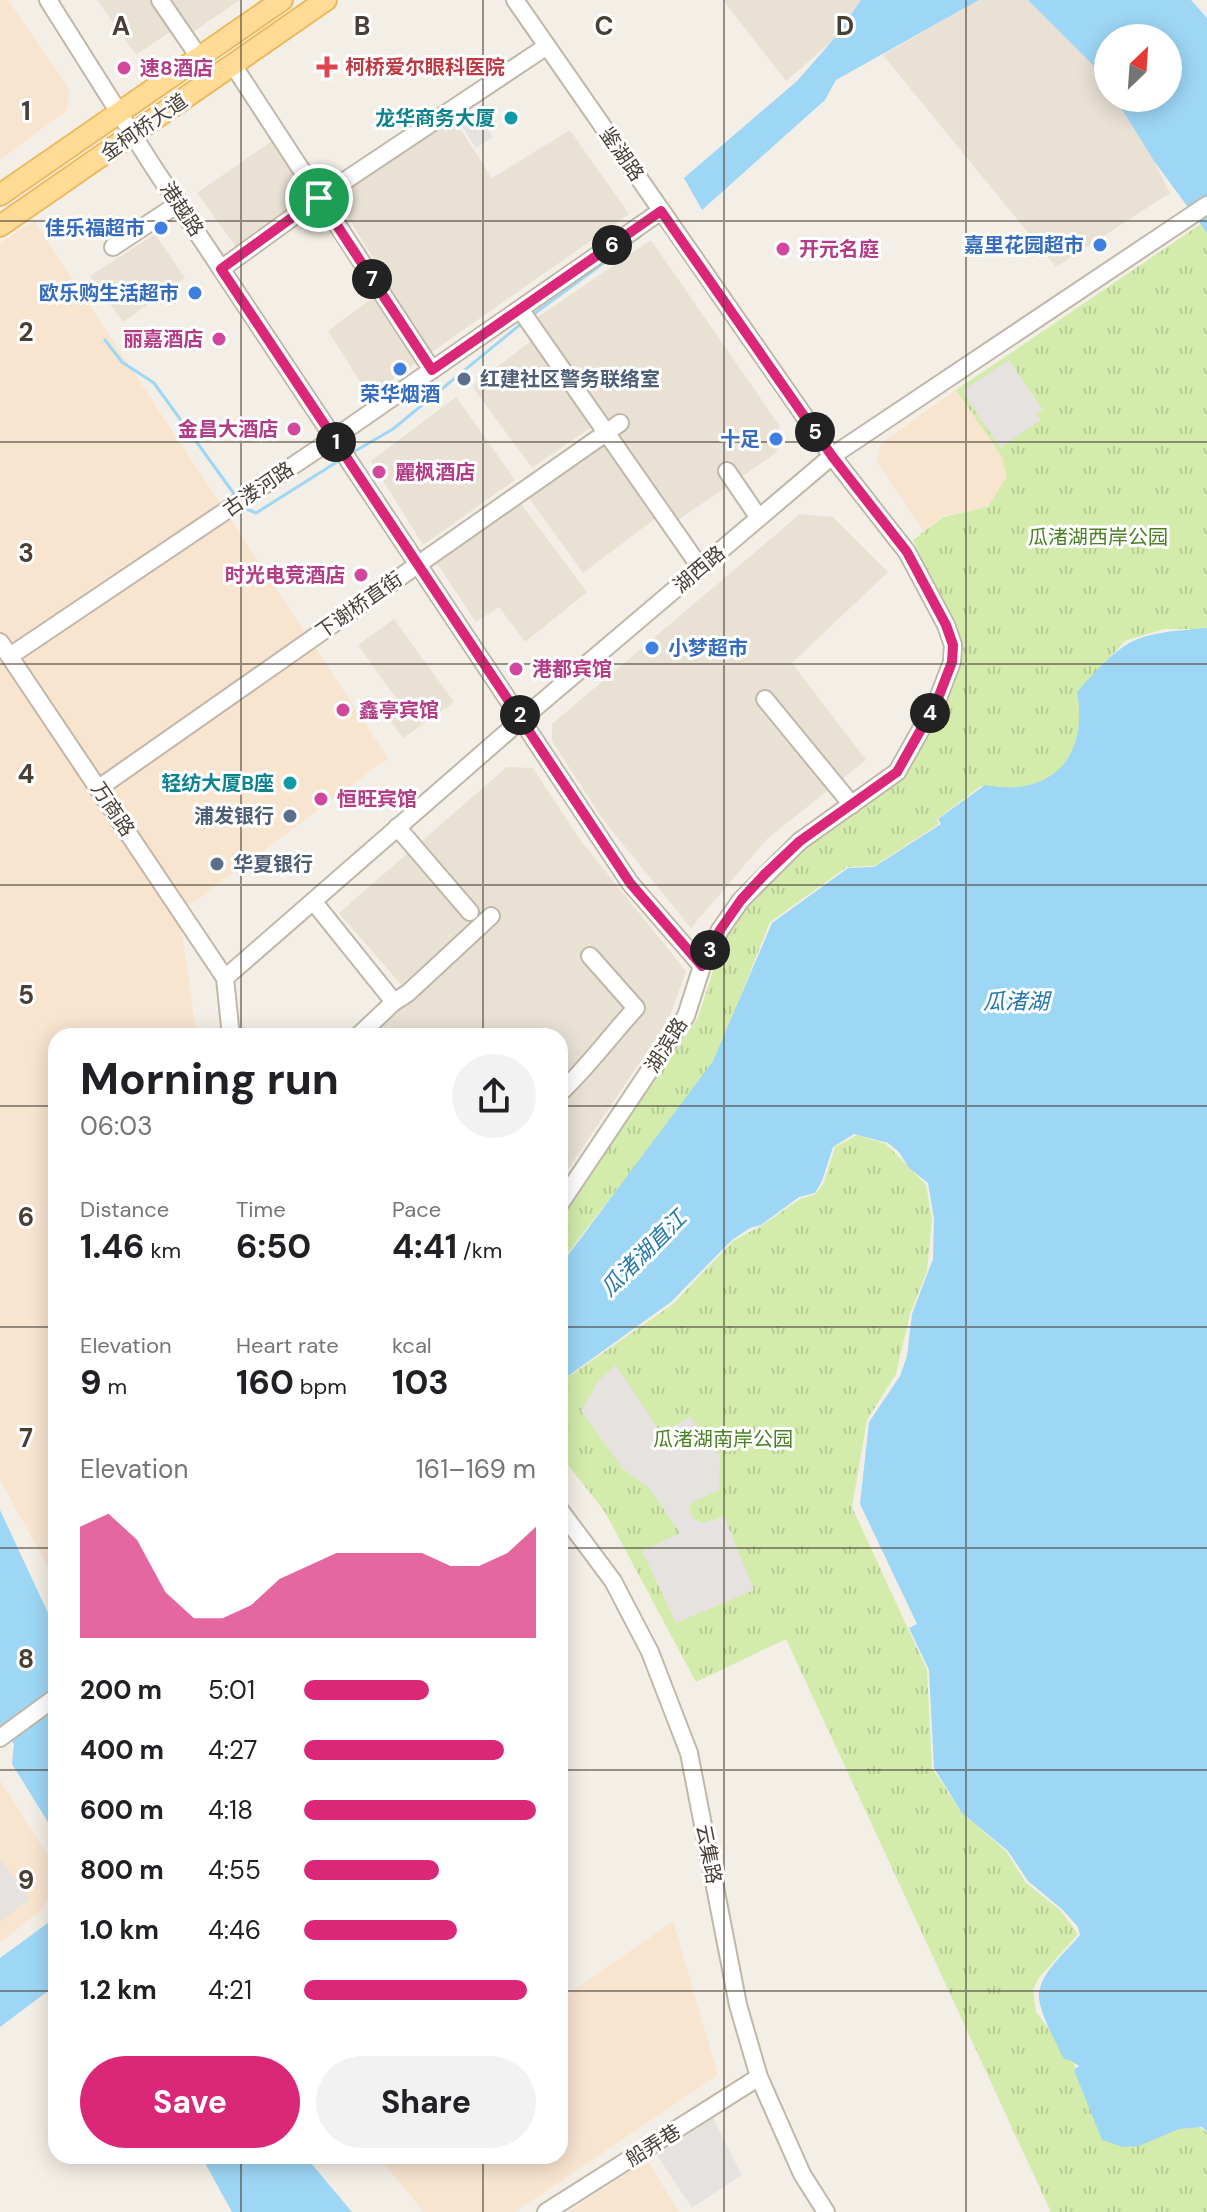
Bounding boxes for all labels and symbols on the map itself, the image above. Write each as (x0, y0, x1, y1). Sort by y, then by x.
text: A (112, 9, 130, 43)
text: B (354, 9, 370, 43)
text: C (594, 9, 614, 43)
text: D (836, 9, 854, 43)
north arrow (1094, 24, 1182, 112)
place label: 柯桥爱尔眼科医院 (345, 54, 505, 80)
place label: 速8酒店 (140, 55, 213, 81)
marker: 柯桥爱尔眼科医院 (316, 56, 338, 78)
marker: 速8酒店 (115, 59, 133, 77)
street label: 金柯桥大道 (96, 88, 192, 166)
text: 1 (21, 94, 31, 128)
place label: 龙华商务大厦 (375, 105, 495, 131)
marker: 龙华商务大厦 (502, 109, 520, 127)
street label: 鉴湖路 (594, 122, 650, 186)
pin (285, 164, 353, 232)
street label: 港越路 (154, 177, 210, 241)
place label: 佳乐福超市 (45, 215, 145, 241)
marker: 佳乐福超市 (152, 219, 170, 237)
pin: 6 (592, 225, 632, 265)
place label: 嘉里花园超市 (964, 232, 1084, 258)
place label: 开元名庭 (799, 236, 879, 262)
marker: 嘉里花园超市 (1091, 236, 1109, 254)
marker: 开元名庭 (774, 240, 792, 258)
pin: 7 (352, 259, 392, 299)
place label: 欧乐购生活超市 (39, 280, 179, 306)
marker: 欧乐购生活超市 (186, 284, 204, 302)
text: 2 (18, 315, 34, 349)
place label: 丽嘉酒店 (123, 326, 203, 352)
marker: 丽嘉酒店 (210, 330, 228, 348)
marker: 荣华烟酒 (391, 360, 409, 378)
place label: 红建社区警务联络室 (480, 366, 660, 392)
marker: 红建社区警务联络室 (455, 370, 473, 388)
place label: 荣华烟酒 (360, 381, 440, 407)
pin: 5 (795, 412, 835, 452)
place label: 金昌大酒店 (178, 416, 278, 442)
marker: 金昌大酒店 (285, 420, 303, 438)
pin: 1 (316, 422, 356, 462)
place label: 十足 (720, 426, 760, 452)
marker: 十足 (767, 430, 785, 448)
street label: 古溇河路 (218, 456, 298, 522)
place label: 麗枫酒店 (395, 459, 475, 485)
marker: 麗枫酒店 (370, 463, 388, 481)
park label: 瓜渚湖西岸公园 (1028, 524, 1168, 550)
text: 3 (18, 536, 34, 570)
street label: 湖西路 (668, 540, 730, 598)
place label: 时光电竞酒店 (225, 562, 345, 588)
street label: 下谢桥直街 (311, 566, 407, 644)
marker: 时光电竞酒店 (352, 566, 370, 584)
place label: 小梦超市 (668, 635, 748, 661)
marker: 小梦超市 (643, 639, 661, 657)
place label: 港都宾馆 (532, 656, 612, 682)
marker: 港都宾馆 (507, 660, 525, 678)
pin: 4 (910, 693, 950, 733)
pin: 2 (500, 695, 540, 735)
place label: 鑫亭宾馆 (359, 697, 439, 723)
marker: 鑫亭宾馆 (334, 701, 352, 719)
text: 4 (18, 757, 34, 791)
place label: 轻纺大厦B座 (161, 770, 274, 796)
marker: 轻纺大厦B座 (281, 774, 299, 792)
street label: 万商路 (85, 777, 141, 841)
place label: 恒旺宾馆 (337, 786, 417, 812)
marker: 恒旺宾馆 (312, 790, 330, 808)
place label: 浦发银行 (194, 803, 274, 829)
marker: 浦发银行 (281, 807, 299, 825)
place label: 华夏银行 (233, 851, 313, 877)
marker: 华夏银行 (208, 855, 226, 873)
pin: 3 (690, 930, 730, 970)
text: 5 (18, 978, 34, 1012)
water label: 瓜渚湖 (983, 987, 1052, 1016)
street label: 湖滨路 (639, 1013, 693, 1077)
text: 6 (18, 1200, 34, 1234)
water label: 瓜渚湖直江 (594, 1203, 694, 1303)
text: 7 (19, 1421, 33, 1455)
park label: 瓜渚湖南岸公园 (653, 1426, 793, 1452)
text: 8 (18, 1642, 34, 1676)
street label: 云集路 (691, 1822, 727, 1886)
text: 9 (18, 1863, 34, 1897)
street label: 船弄巷 (621, 2118, 685, 2172)

